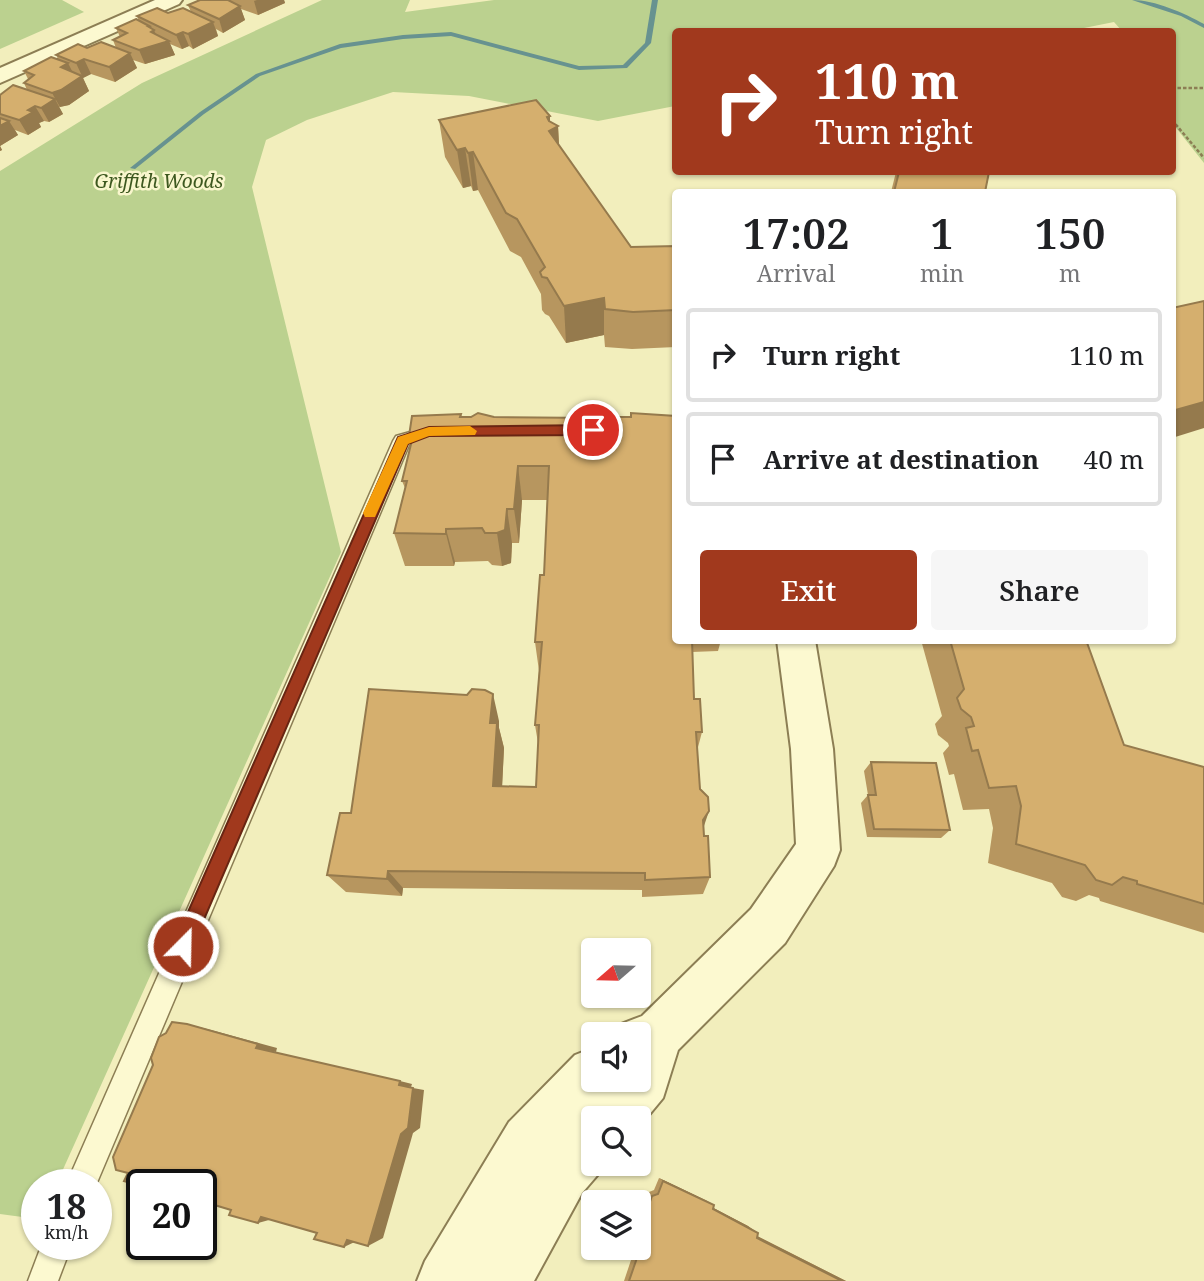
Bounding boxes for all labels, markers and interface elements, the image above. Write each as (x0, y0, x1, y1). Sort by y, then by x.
text: 110 m (815, 47, 959, 113)
icon: right (700, 56, 791, 147)
text: Turn right (815, 110, 973, 153)
park label: Griffith Woods (95, 168, 224, 194)
text: 17:02 (743, 204, 850, 261)
text: 1 (930, 204, 954, 261)
text: 150 (1035, 204, 1105, 261)
text: Arrival (757, 257, 835, 289)
text: min (920, 257, 964, 289)
text: m (1059, 257, 1081, 289)
icon: right (704, 336, 742, 374)
text: Turn right (763, 337, 900, 373)
text: 110 m (1069, 337, 1144, 373)
pin (563, 400, 623, 460)
icon: arrive (574, 411, 612, 449)
icon: arrive (704, 440, 742, 478)
text: Arrive at destination (763, 441, 1039, 477)
text: 40 m (1084, 441, 1144, 477)
button: Exit (700, 550, 917, 630)
button: Share (931, 550, 1148, 630)
position arrow (146, 909, 220, 983)
north arrow (581, 938, 651, 1008)
map controls (581, 938, 651, 1260)
button: sound (581, 1022, 651, 1092)
button: search (581, 1106, 651, 1176)
speed limit sign: 20 (126, 1169, 217, 1260)
text: 18 (47, 1182, 86, 1229)
button: layers (581, 1190, 651, 1260)
text: km/h (44, 1220, 89, 1244)

